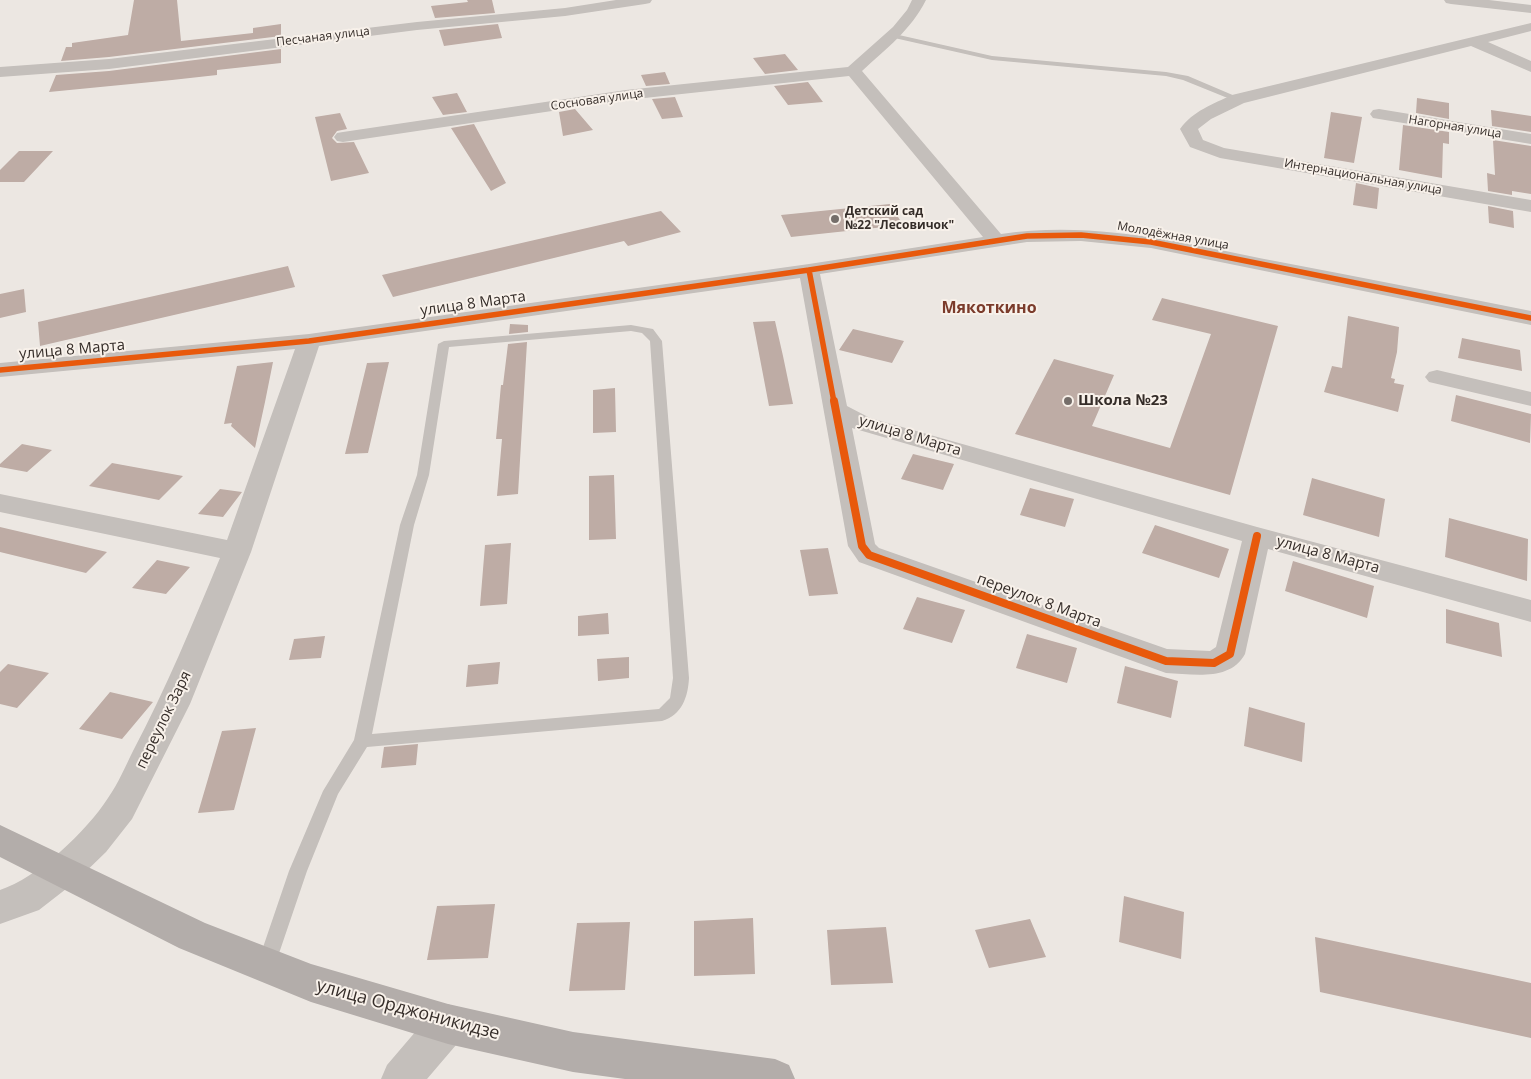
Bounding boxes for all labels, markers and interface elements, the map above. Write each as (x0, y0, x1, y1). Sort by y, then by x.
street label: Песчаная улица (276, 24, 370, 50)
street label: Сосновая улица (550, 86, 644, 114)
street label: Нагорная улица (1407, 113, 1503, 141)
street label: Интернациональная улица (1283, 156, 1443, 198)
place label: Детский сад №22 "Лесовичок" (845, 205, 954, 233)
marker: Детский сад №22 "Лесовичок" (829, 213, 841, 225)
street label: Молодёжная улица (1116, 219, 1230, 253)
street label: улица 8 Марта (419, 288, 527, 320)
district label: Мякоткино (941, 298, 1037, 318)
street label: улица 8 Марта (18, 336, 126, 364)
place label: Школа №23 (1078, 392, 1168, 410)
marker: Школа №23 (1062, 395, 1074, 407)
street label: улица 8 Марта (857, 412, 963, 460)
street label: улица 8 Марта (1274, 533, 1382, 577)
street label: переулок 8 Марта (974, 570, 1104, 632)
street label: переулок Заря (133, 668, 195, 772)
street label: улица Орджоникидзе (314, 975, 502, 1045)

